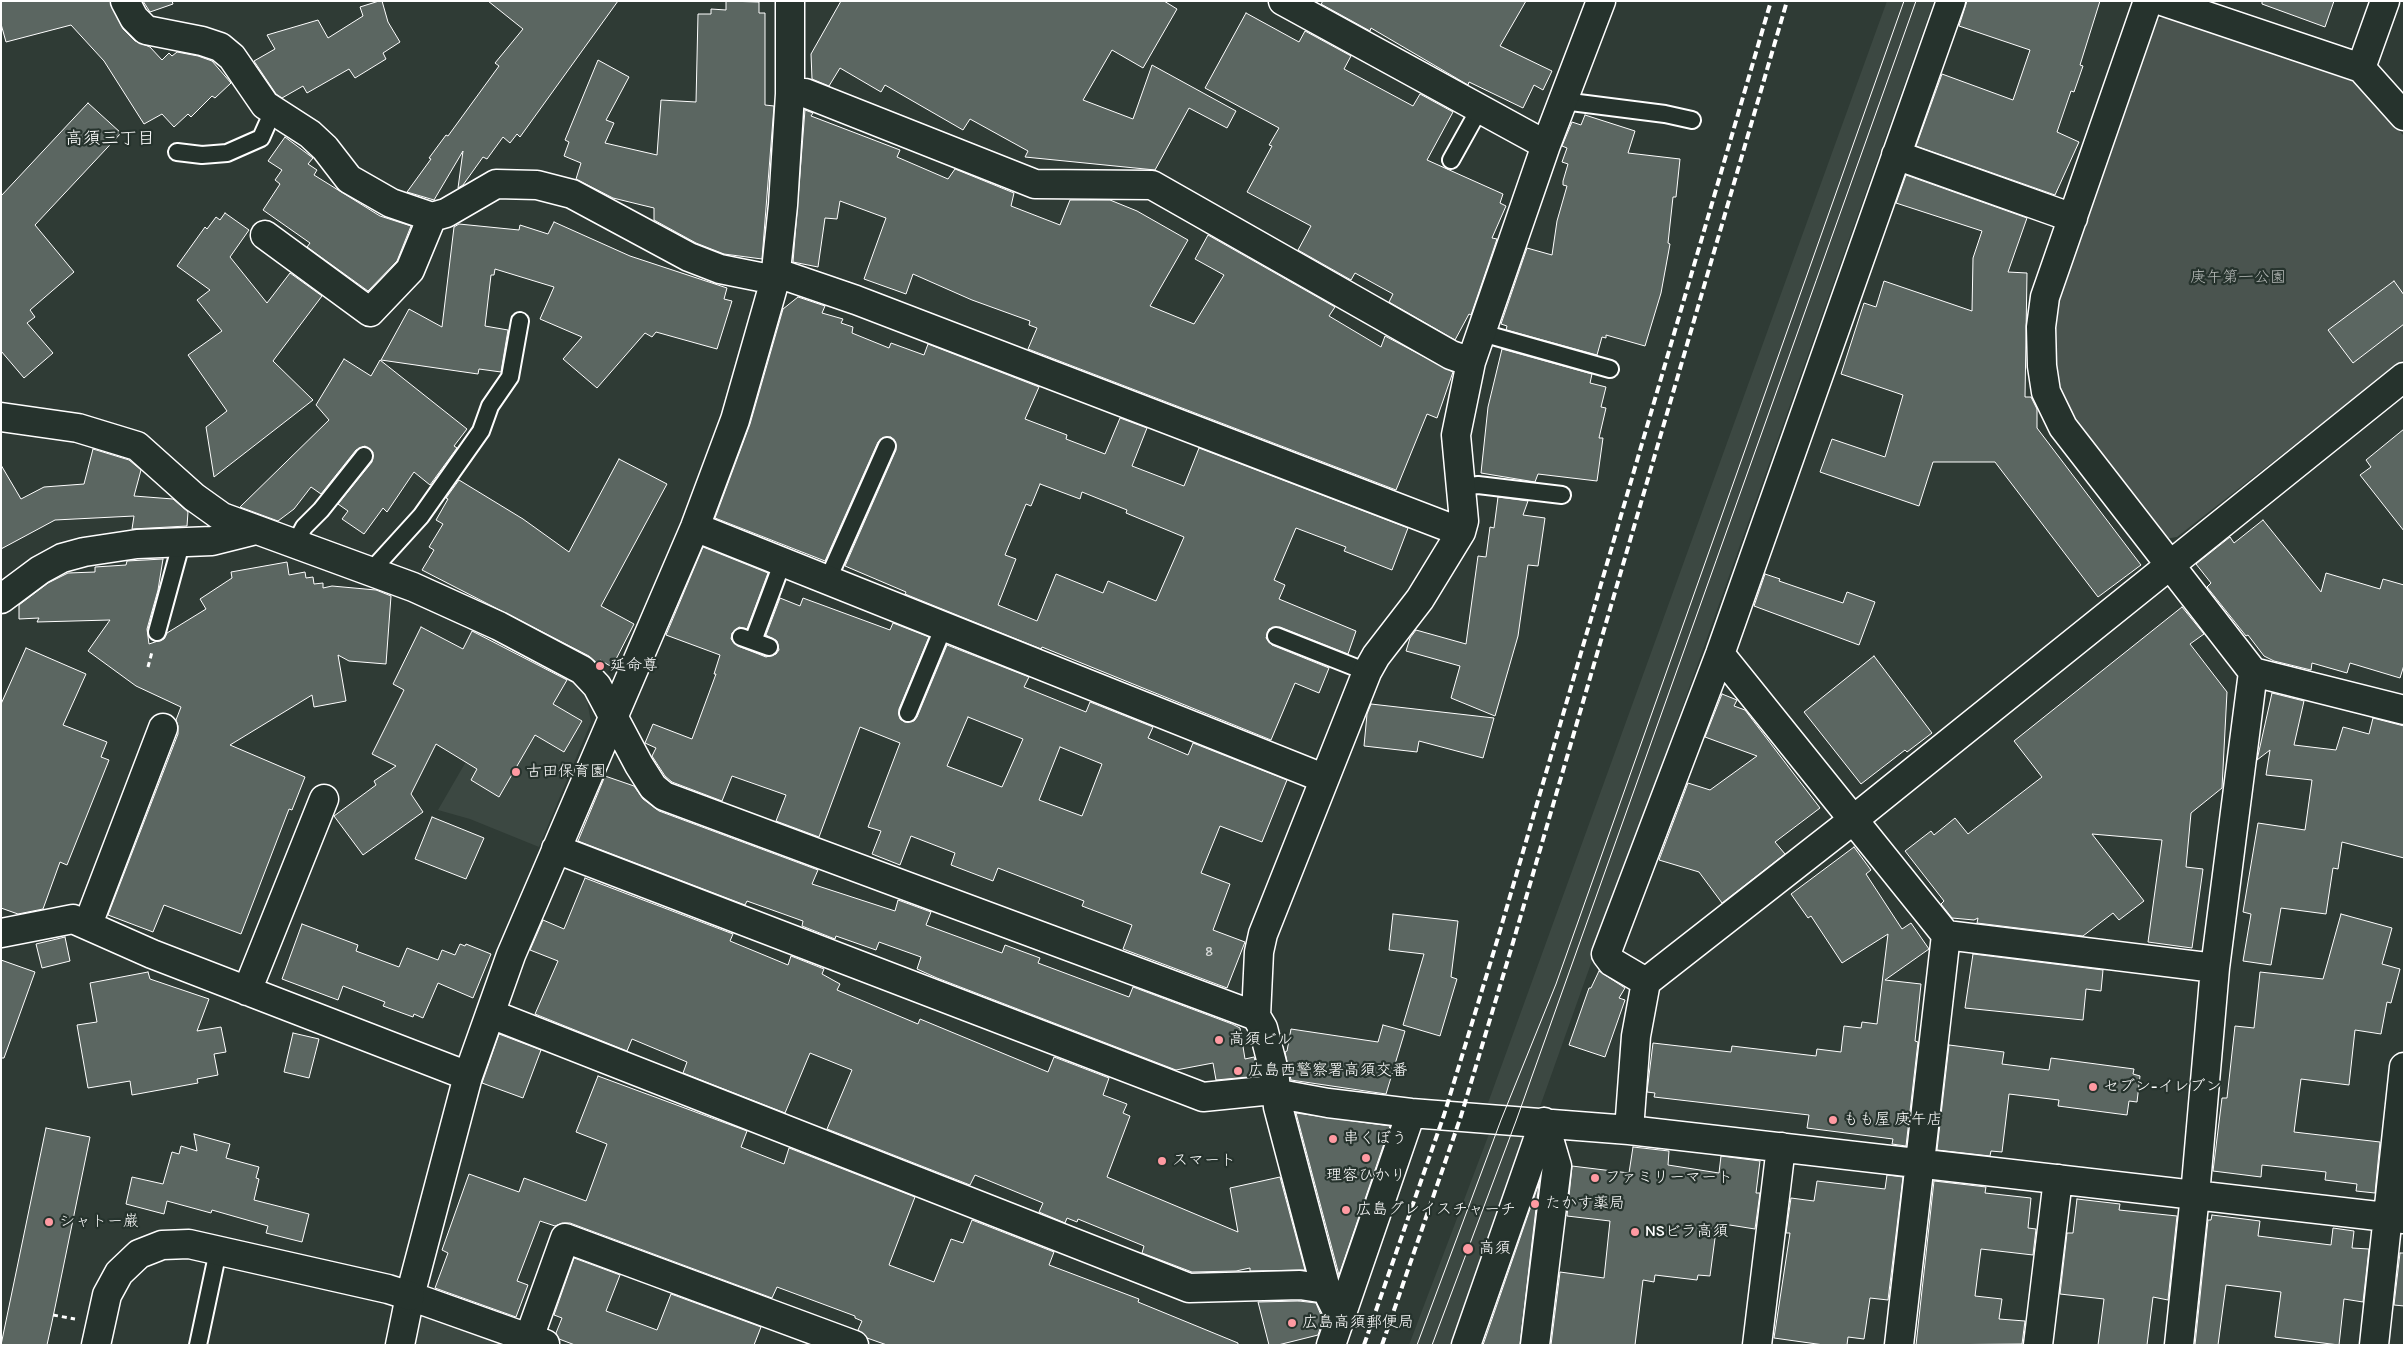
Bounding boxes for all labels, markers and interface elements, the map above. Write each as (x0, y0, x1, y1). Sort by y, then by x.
district label: 高須三丁目 (65, 128, 155, 150)
park label: 庚午第一公園 (2190, 268, 2286, 288)
place label: 延命尊 (610, 656, 658, 676)
marker: 延命尊 (594, 660, 606, 672)
place label: 古田保育園 (526, 762, 606, 782)
marker: 古田保育園 (510, 766, 522, 778)
house number: 8 (1205, 944, 1213, 960)
place label: 高須ビル (1229, 1030, 1293, 1050)
marker: 高須ビル (1213, 1034, 1225, 1046)
place label: 広島西警察署高須交番 (1248, 1061, 1408, 1081)
marker: 広島西警察署高須交番 (1232, 1065, 1244, 1077)
place label: セブン-イレブン (2103, 1077, 2221, 1097)
marker: セブン-イレブン (2087, 1081, 2099, 1093)
place label: もも屋 庚午店 (1843, 1110, 1943, 1130)
marker: もも屋 庚午店 (1827, 1114, 1839, 1126)
place label: 串くぼう (1343, 1129, 1407, 1149)
marker: 串くぼう (1327, 1133, 1339, 1145)
place label: スマート (1172, 1151, 1236, 1171)
marker: 理容ひかり (1360, 1152, 1372, 1164)
marker: スマート (1156, 1155, 1168, 1167)
place label: 理容ひかり (1326, 1166, 1406, 1186)
place label: ファミリーマート (1605, 1168, 1733, 1188)
marker: ファミリーマート (1589, 1172, 1601, 1184)
place label: たかす薬局 (1545, 1194, 1625, 1214)
marker: たかす薬局 (1529, 1198, 1541, 1210)
place label: 広島グレイスチャーチ (1356, 1200, 1516, 1220)
marker: 広島グレイスチャーチ (1340, 1204, 1352, 1216)
place label: シャトー巌 (59, 1212, 139, 1232)
marker: シャトー巌 (43, 1216, 55, 1228)
place label: NSビラ高須 (1645, 1222, 1729, 1242)
marker: NSビラ高須 (1629, 1226, 1641, 1238)
place label: 高須 (1479, 1239, 1511, 1259)
marker: 高須 (1461, 1242, 1475, 1256)
place label: 広島高須郵便局 (1302, 1313, 1414, 1333)
marker: 広島高須郵便局 (1286, 1317, 1298, 1329)

